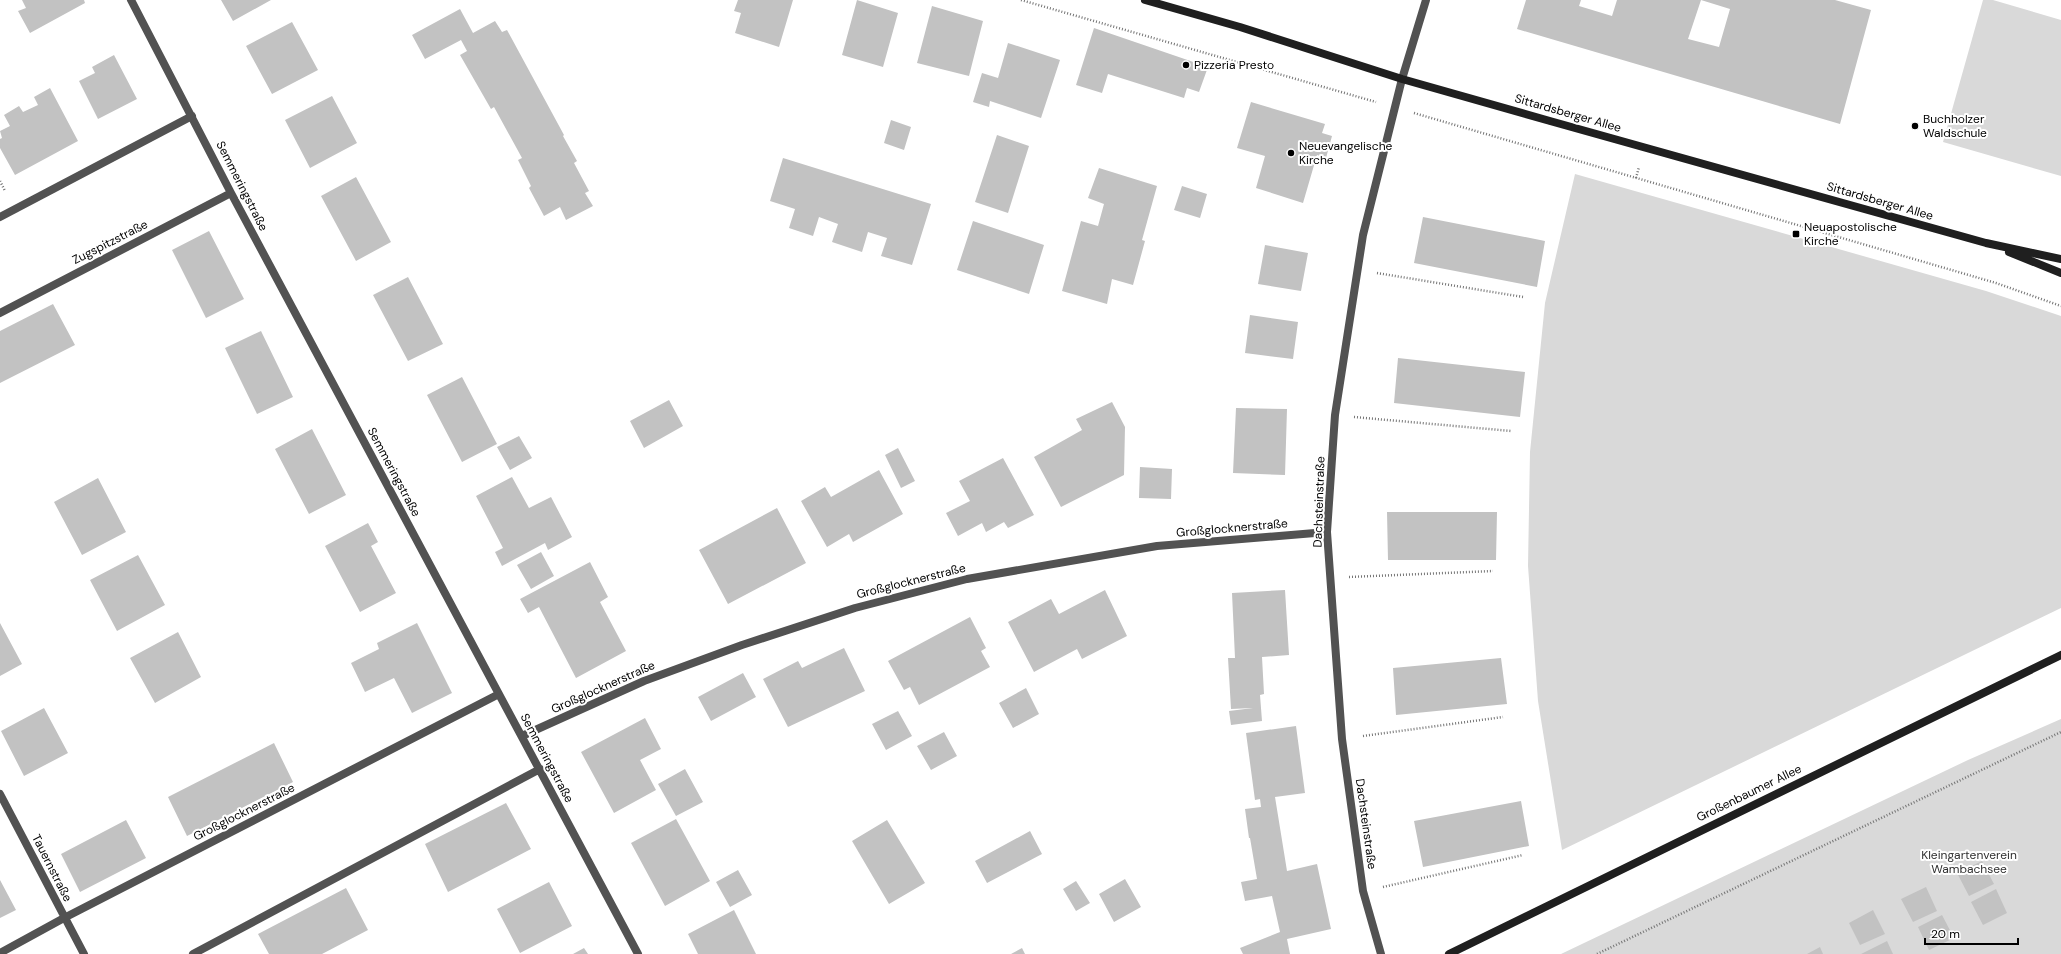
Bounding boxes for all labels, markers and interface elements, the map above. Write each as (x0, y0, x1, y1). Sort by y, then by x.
place label: Pizzeria Presto (1194, 57, 1274, 73)
marker: Pizzeria Presto (1181, 60, 1191, 70)
street label: Sittardsberger Allee (1513, 90, 1623, 136)
place label: Buchholzer Waldschule (1923, 111, 1987, 141)
marker: Buchholzer Waldschule (1910, 121, 1920, 131)
street label: Semmeringstraße (212, 138, 272, 234)
place label: Neuevangelische Kirche (1299, 138, 1393, 168)
marker: Neuevangelische Kirche (1286, 148, 1296, 158)
street label: Sittardsberger Allee (1825, 178, 1935, 224)
street label: Zugspitzstraße (70, 216, 151, 268)
place label: Neuapostolische Kirche (1804, 219, 1897, 249)
marker: Neuapostolische Kirche (1791, 229, 1801, 239)
street label: Semmeringstraße (364, 425, 424, 520)
street label: Dachsteinstraße (1309, 456, 1329, 548)
street label: Großglocknerstraße (1176, 515, 1289, 541)
street label: Großglocknerstraße (855, 560, 967, 602)
street label: Großglocknerstraße (549, 657, 658, 717)
street label: Semmeringstraße (517, 711, 577, 806)
street label: Großenbaumer Allee (1694, 761, 1804, 825)
street label: Dachsteinstraße (1352, 778, 1380, 871)
street label: Großglocknerstraße (191, 779, 298, 845)
street label: Tauernstraße (28, 832, 76, 904)
park label: Kleingartenverein Wambachsee (1921, 847, 2017, 877)
scale bar (1925, 920, 2018, 946)
text: 20 m (1931, 926, 1960, 942)

